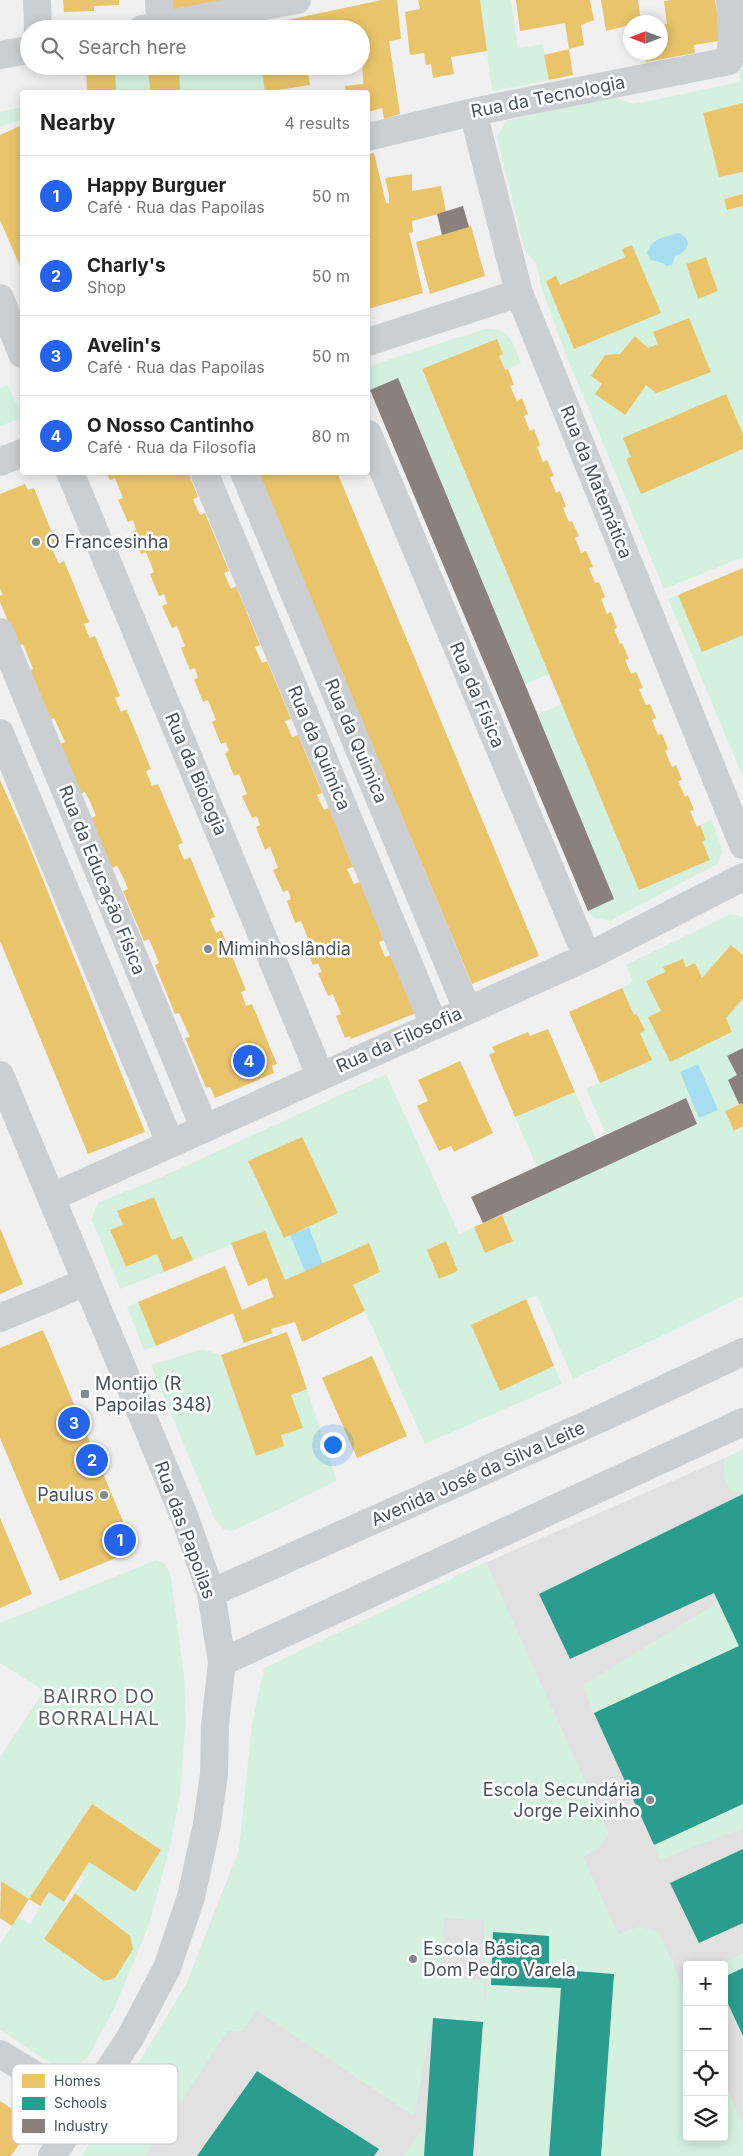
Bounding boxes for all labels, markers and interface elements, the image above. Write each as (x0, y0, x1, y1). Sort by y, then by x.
north arrow (623, 15, 668, 60)
search box (20, 20, 370, 75)
icon: search (38, 34, 66, 62)
text: Search here (78, 36, 187, 59)
street label: Rua da Tecnologia (469, 71, 627, 122)
text: Nearby (40, 110, 115, 135)
text: 4 results (285, 113, 350, 133)
text: Happy Burguer (87, 174, 226, 197)
text: 1 (53, 186, 59, 206)
text: 50 m (312, 186, 350, 206)
text: Café · Rua das Papoilas (87, 197, 265, 217)
text: Charly's (87, 254, 166, 277)
text: 2 (51, 266, 61, 286)
text: 50 m (312, 266, 350, 286)
text: Shop (87, 277, 126, 297)
text: Avelin's (87, 334, 161, 357)
text: 3 (51, 346, 61, 366)
text: 50 m (312, 346, 350, 366)
text: Café · Rua das Papoilas (87, 357, 265, 377)
street label: Rua da Matemática (556, 402, 637, 561)
text: O Nosso Cantinho (87, 414, 254, 437)
text: 4 (51, 426, 61, 446)
text: 80 m (311, 426, 350, 446)
text: Café · Rua da Filosofia (87, 437, 256, 457)
place label: O Francesinha (46, 531, 168, 552)
marker: O Francesinha (30, 536, 42, 548)
street label: Rua da Física (446, 639, 509, 751)
street label: Rua da Quimica (321, 675, 392, 806)
street label: Rua da Química (284, 682, 355, 813)
street label: Rua da Biologia (161, 709, 232, 838)
street label: Rua da Educação Física (55, 782, 150, 978)
place label: Miminhoslândia (218, 938, 351, 959)
marker: Miminhoslândia (202, 943, 214, 955)
street label: Rua da Filosofia (333, 1002, 465, 1077)
pin: 4 (233, 1042, 265, 1080)
place label: Montijo (R Papoilas 348) (95, 1373, 212, 1415)
marker: Montijo (R Papoilas 348) (79, 1388, 91, 1400)
pin: 3 (58, 1404, 90, 1442)
street label: Avenida José da Silva Leite (368, 1417, 588, 1530)
your location (320, 1432, 346, 1458)
pin: 2 (76, 1441, 108, 1479)
street label: Rua das Papoilas (151, 1458, 220, 1601)
place label: Paulus (37, 1484, 94, 1505)
marker: Paulus (98, 1489, 110, 1501)
pin: 1 (104, 1521, 136, 1559)
district label: BAIRRO DO BORRALHAL (38, 1685, 160, 1730)
place label: Escola Secundária Jorge Peixinho (483, 1779, 640, 1821)
marker: Escola Secundária Jorge Peixinho (644, 1794, 656, 1806)
place label: Escola Básica Dom Pedro Varela (423, 1938, 576, 1980)
marker: Escola Básica Dom Pedro Varela (407, 1953, 419, 1965)
map controls (683, 1961, 728, 2141)
button: + (683, 1961, 728, 2006)
button: − (683, 2006, 728, 2051)
button: locate (683, 2051, 728, 2096)
legend (12, 2064, 178, 2144)
text: Homes (54, 2072, 101, 2089)
text: Schools (54, 2094, 107, 2111)
button: layers (683, 2096, 728, 2141)
text: Industry (54, 2117, 108, 2134)

